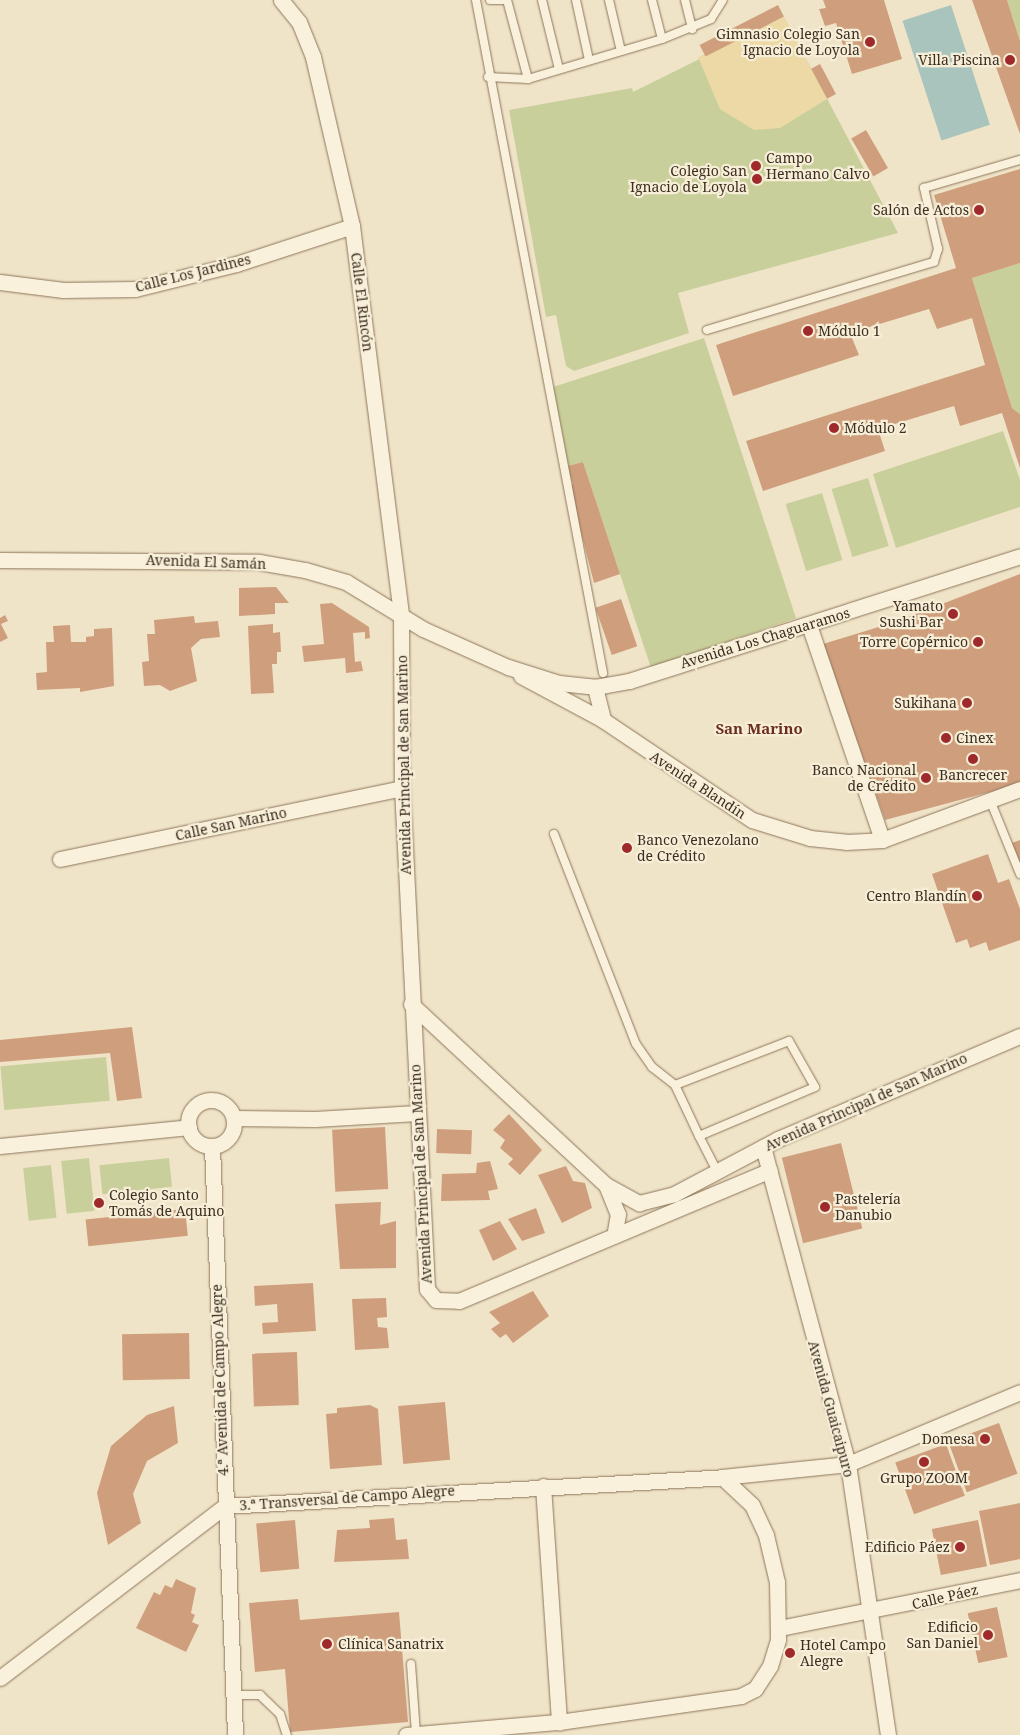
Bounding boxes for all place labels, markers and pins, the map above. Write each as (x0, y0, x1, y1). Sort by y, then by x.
place label: Gimnasio Colegio San Ignacio de Loyola (716, 26, 860, 58)
marker: Gimnasio Colegio San Ignacio de Loyola (864, 36, 876, 48)
place label: Villa Piscina (918, 52, 1000, 68)
marker: Villa Piscina (1004, 54, 1016, 66)
place label: Campo Hermano Calvo (766, 150, 870, 182)
marker: Campo Hermano Calvo (750, 160, 762, 172)
place label: Colegio San Ignacio de Loyola (630, 163, 747, 196)
marker: Colegio San Ignacio de Loyola (751, 173, 763, 185)
place label: Salón de Actos (873, 202, 969, 218)
marker: Salón de Actos (973, 204, 985, 216)
place label: Módulo 1 (818, 323, 881, 339)
marker: Módulo 1 (802, 325, 814, 337)
place label: Módulo 2 (844, 420, 907, 436)
marker: Módulo 2 (828, 422, 840, 434)
place label: Yamato Sushi Bar (880, 598, 943, 630)
marker: Yamato Sushi Bar (947, 608, 959, 620)
place label: Torre Copérnico (860, 634, 968, 650)
marker: Torre Copérnico (972, 636, 984, 648)
place label: Sukihana (894, 695, 957, 711)
marker: Sukihana (961, 697, 973, 709)
place label: Cinex (956, 730, 994, 746)
marker: Cinex (940, 732, 952, 744)
marker: Bancrecer (967, 753, 979, 765)
place label: Banco Nacional de Crédito (812, 762, 916, 794)
place label: Bancrecer (939, 767, 1007, 783)
marker: Banco Nacional de Crédito (920, 772, 932, 784)
place label: Banco Venezolano de Crédito (637, 832, 759, 864)
marker: Banco Venezolano de Crédito (621, 842, 633, 854)
place label: Centro Blandín (866, 888, 967, 904)
marker: Centro Blandín (971, 890, 983, 902)
place label: Colegio Santo Tomás de Aquino (109, 1187, 224, 1220)
place label: Pastelería Danubio (835, 1191, 901, 1224)
marker: Colegio Santo Tomás de Aquino (93, 1197, 105, 1209)
marker: Pastelería Danubio (819, 1201, 831, 1213)
place label: Domesa (922, 1431, 975, 1447)
marker: Domesa (979, 1433, 991, 1445)
marker: Grupo ZOOM (918, 1456, 930, 1468)
place label: Grupo ZOOM (880, 1470, 968, 1486)
place label: Edificio Páez (865, 1539, 950, 1555)
marker: Edificio Páez (954, 1541, 966, 1553)
place label: Edificio San Daniel (906, 1619, 978, 1651)
marker: Edificio San Daniel (982, 1629, 994, 1641)
place label: Clínica Sanatrix (338, 1636, 444, 1652)
marker: Clínica Sanatrix (320, 1637, 334, 1651)
place label: Hotel Campo Alegre (800, 1637, 886, 1670)
marker: Hotel Campo Alegre (784, 1647, 796, 1659)

